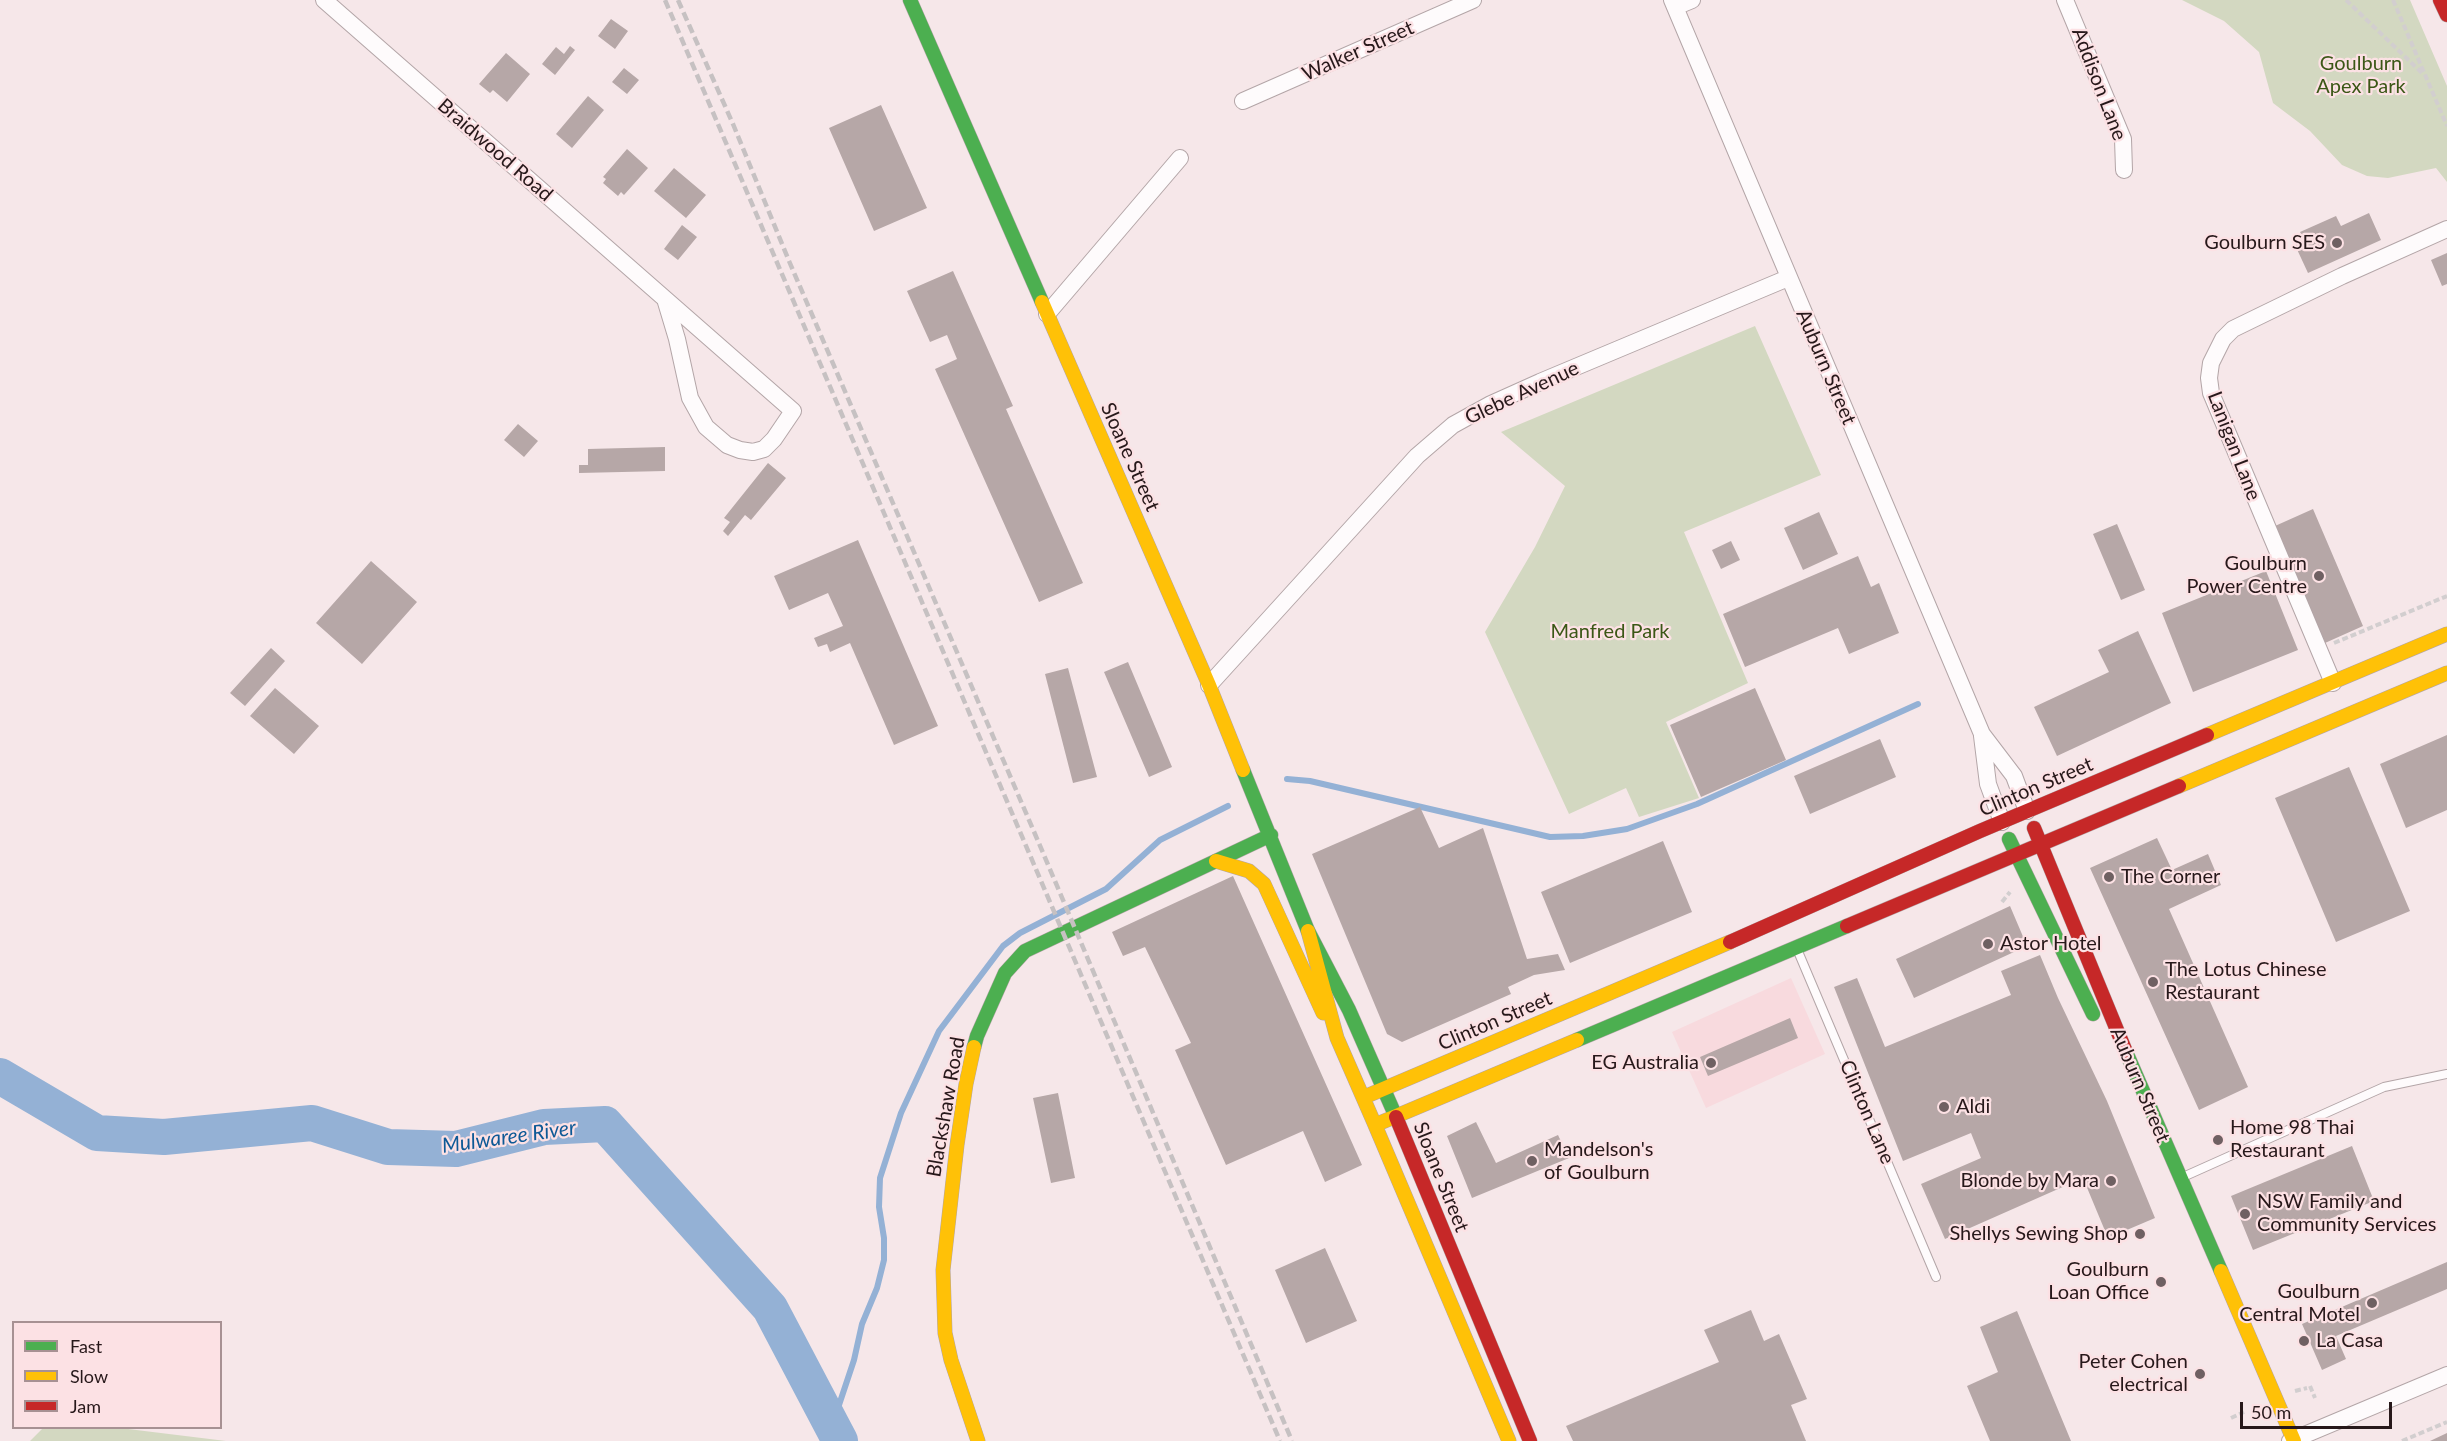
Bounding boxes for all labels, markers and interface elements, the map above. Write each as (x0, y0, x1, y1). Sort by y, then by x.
street label: Walker Street (1299, 16, 1417, 86)
street label: Addison Lane (2067, 24, 2131, 144)
park label: Goulburn Apex Park (2316, 52, 2406, 99)
street label: Braidwood Road (433, 93, 557, 207)
place label: Goulburn SES (2204, 231, 2325, 255)
marker: Goulburn SES (2330, 236, 2344, 250)
street label: Auburn Street (1791, 306, 1861, 428)
street label: Glebe Avenue (1461, 356, 1583, 430)
street label: Lanigan Lane (2202, 388, 2266, 504)
street label: Sloane Street (1095, 399, 1165, 515)
place label: Goulburn Power Centre (2186, 552, 2307, 599)
marker: Goulburn Power Centre (2312, 569, 2326, 583)
park label: Manfred Park (1550, 620, 1670, 644)
street label: Clinton Street (1975, 752, 2097, 822)
place label: The Corner (2121, 865, 2220, 889)
marker: The Corner (2102, 870, 2116, 884)
place label: Astor Hotel (2000, 932, 2102, 956)
marker: Astor Hotel (1981, 937, 1995, 951)
place label: The Lotus Chinese Restaurant (2165, 958, 2327, 1005)
marker: The Lotus Chinese Restaurant (2146, 975, 2160, 989)
street label: Clinton Street (1434, 986, 1556, 1056)
street label: Auburn Street (2105, 1024, 2175, 1146)
street label: Blackshaw Road (922, 1035, 970, 1179)
place label: EG Australia (1591, 1051, 1699, 1075)
marker: EG Australia (1704, 1056, 1718, 1070)
street label: Clinton Lane (1834, 1056, 1900, 1168)
place label: Aldi (1956, 1095, 1990, 1119)
marker: Aldi (1937, 1100, 1951, 1114)
water label: Mulwaree River (440, 1115, 578, 1159)
place label: Home 98 Thai Restaurant (2230, 1116, 2354, 1163)
street label: Sloane Street (1408, 1119, 1474, 1235)
marker: Home 98 Thai Restaurant (2211, 1133, 2225, 1147)
place label: Mandelson's of Goulburn (1544, 1138, 1653, 1185)
marker: Mandelson's of Goulburn (1525, 1154, 1539, 1168)
place label: Blonde by Mara (1961, 1169, 2099, 1193)
marker: Blonde by Mara (2104, 1174, 2118, 1188)
place label: NSW Family and Community Services (2257, 1190, 2436, 1237)
marker: NSW Family and Community Services (2238, 1207, 2252, 1221)
place label: Shellys Sewing Shop (1949, 1222, 2128, 1246)
marker: Shellys Sewing Shop (2133, 1227, 2147, 1241)
place label: Goulburn Loan Office (2048, 1258, 2149, 1305)
marker: Goulburn Loan Office (2154, 1275, 2168, 1289)
place label: Goulburn Central Motel (2239, 1280, 2360, 1327)
marker: Goulburn Central Motel (2365, 1296, 2379, 1310)
legend (12, 1321, 222, 1429)
place label: La Casa (2316, 1329, 2383, 1353)
marker: La Casa (2297, 1334, 2311, 1348)
text: Fast (70, 1335, 102, 1357)
place label: Peter Cohen electrical (2079, 1350, 2188, 1397)
text: Slow (70, 1365, 108, 1387)
marker: Peter Cohen electrical (2193, 1367, 2207, 1381)
scale bar (2243, 1390, 2394, 1428)
text: Jam (70, 1395, 101, 1417)
text: 50 m (2251, 1401, 2291, 1423)

